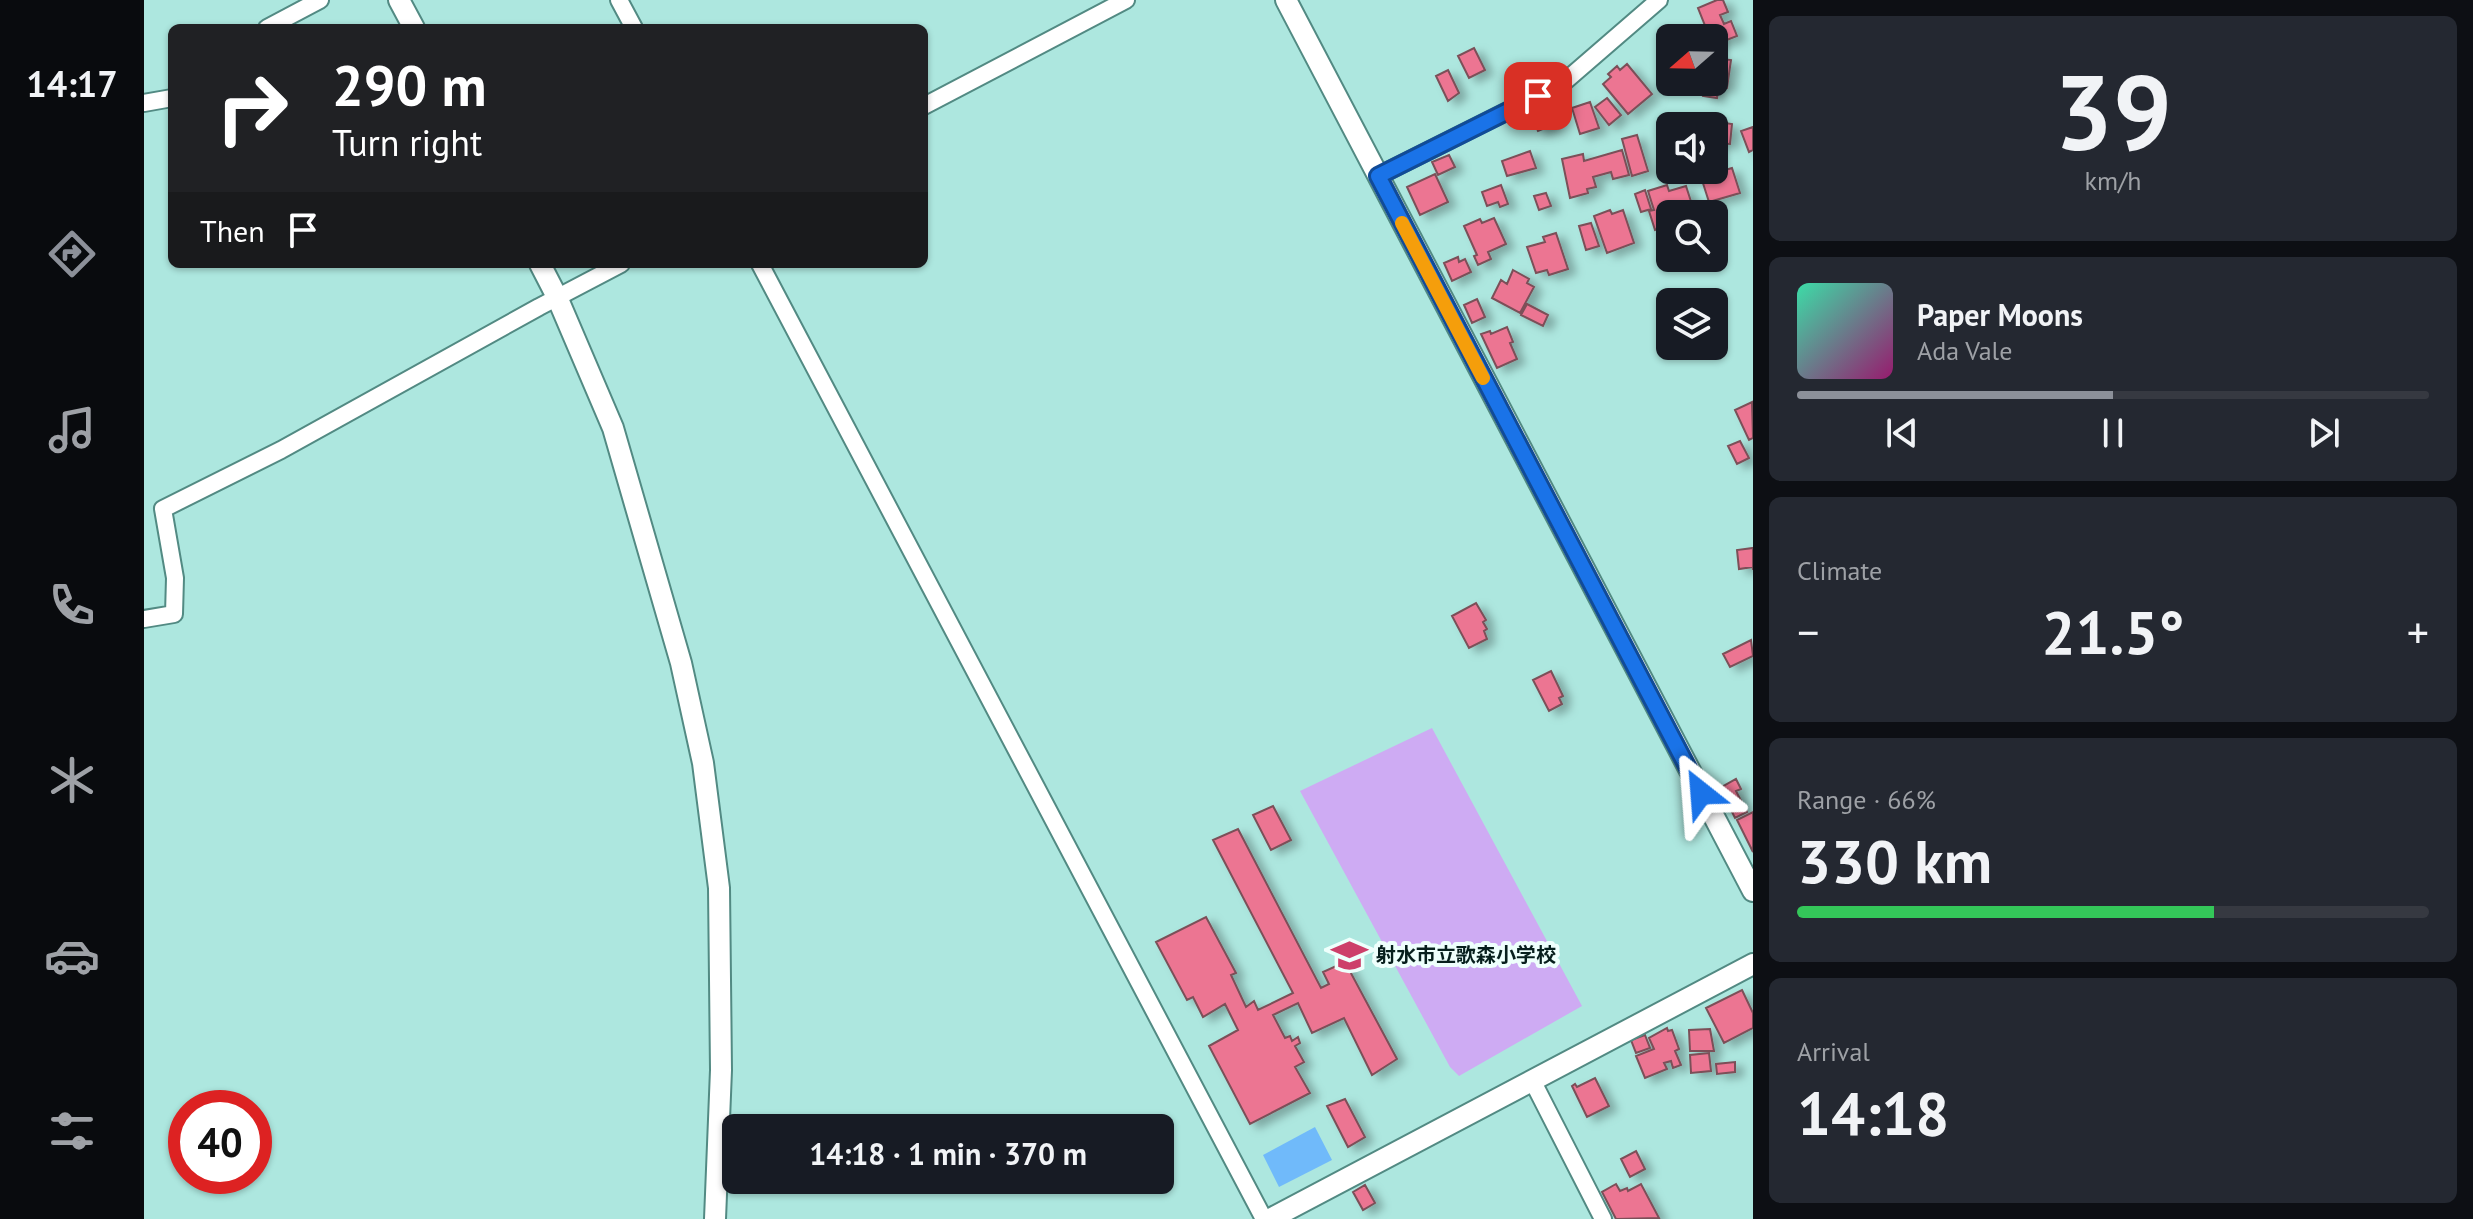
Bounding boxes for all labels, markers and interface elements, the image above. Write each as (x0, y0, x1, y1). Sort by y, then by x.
north arrow (1656, 24, 1728, 96)
map controls (1656, 24, 1728, 360)
text: 39 (2054, 44, 2172, 179)
text: 290 m (332, 49, 487, 121)
icon: right (200, 56, 304, 160)
text: 14:17 (26, 60, 118, 107)
pin (1504, 62, 1572, 130)
icon: arrive (1516, 74, 1560, 118)
button: sound (1656, 112, 1728, 184)
text: Turn right (332, 119, 482, 166)
text: km/h (2085, 164, 2142, 197)
button: search (1656, 200, 1728, 272)
icon: arrive (281, 208, 325, 252)
text: Then (200, 211, 265, 250)
icon: directions (44, 226, 100, 282)
button: layers (1656, 288, 1728, 360)
text: Paper Moons (1917, 295, 2083, 334)
text: Ada Vale (1917, 334, 2012, 367)
icon: music (44, 402, 100, 458)
icon: previous (1880, 411, 1924, 455)
icon: pause (2091, 411, 2135, 455)
icon: next (2302, 411, 2346, 455)
text: Climate (1797, 554, 1882, 587)
icon: phone (44, 577, 100, 633)
text: 21.5° (2041, 593, 2185, 671)
text: − (1797, 603, 1819, 660)
text: + (2407, 603, 2429, 660)
position arrow (1659, 751, 1743, 835)
icon: climate (44, 752, 100, 808)
text: Range · 66% (1797, 783, 1936, 816)
text: 330 km (1797, 822, 1992, 900)
icon: car (44, 928, 100, 984)
school or university icon: 射水市立歌森小学校 (1331, 936, 1369, 974)
place label: 射水市立歌森小学校 (1376, 942, 1556, 968)
text: Arrival (1797, 1035, 1870, 1068)
text: 14:18 (1797, 1074, 1949, 1152)
speed limit sign: 40 (168, 1090, 272, 1194)
icon: filters (44, 1103, 100, 1159)
text: 14:18 · 1 min · 370 m (809, 1134, 1087, 1173)

